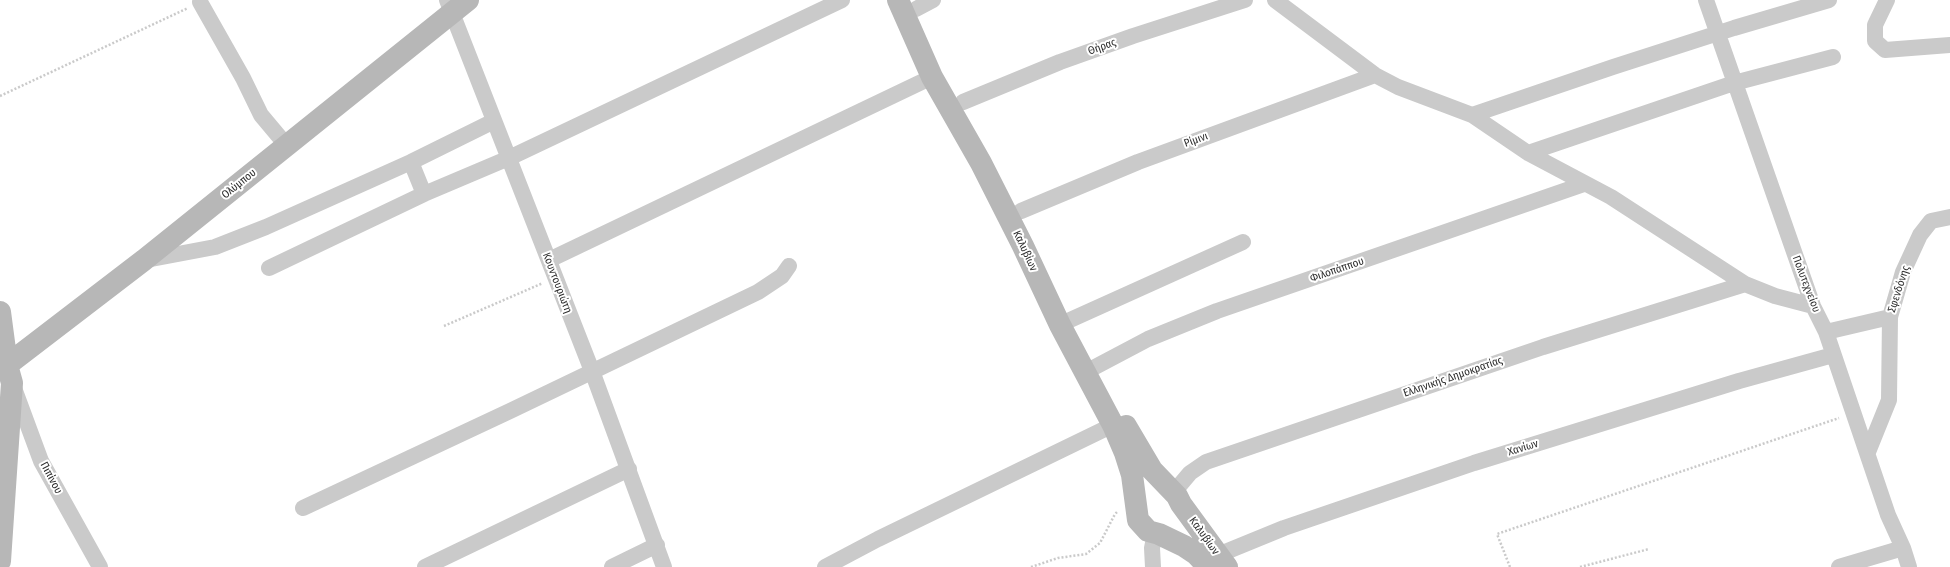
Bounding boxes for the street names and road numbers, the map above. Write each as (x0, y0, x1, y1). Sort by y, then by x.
street label: Θήρας (1086, 36, 1118, 58)
street label: Ρίμινι (1182, 130, 1210, 150)
street label: Ολύμπου (219, 166, 259, 202)
street label: Καλυβίων (1010, 229, 1040, 273)
street label: Κουντουριώτη (539, 251, 575, 315)
street label: Πολυτεχνείου (1789, 254, 1823, 314)
street label: Φιλοπάππου (1308, 255, 1366, 285)
street label: Σφενδόνης (1885, 264, 1913, 314)
street label: Ελληνικής Δημοκρατίας (1402, 354, 1504, 400)
street label: Χανίων (1506, 437, 1540, 459)
street label: Πιπίνου (37, 460, 65, 496)
street label: Καλυβίων (1186, 515, 1222, 557)

